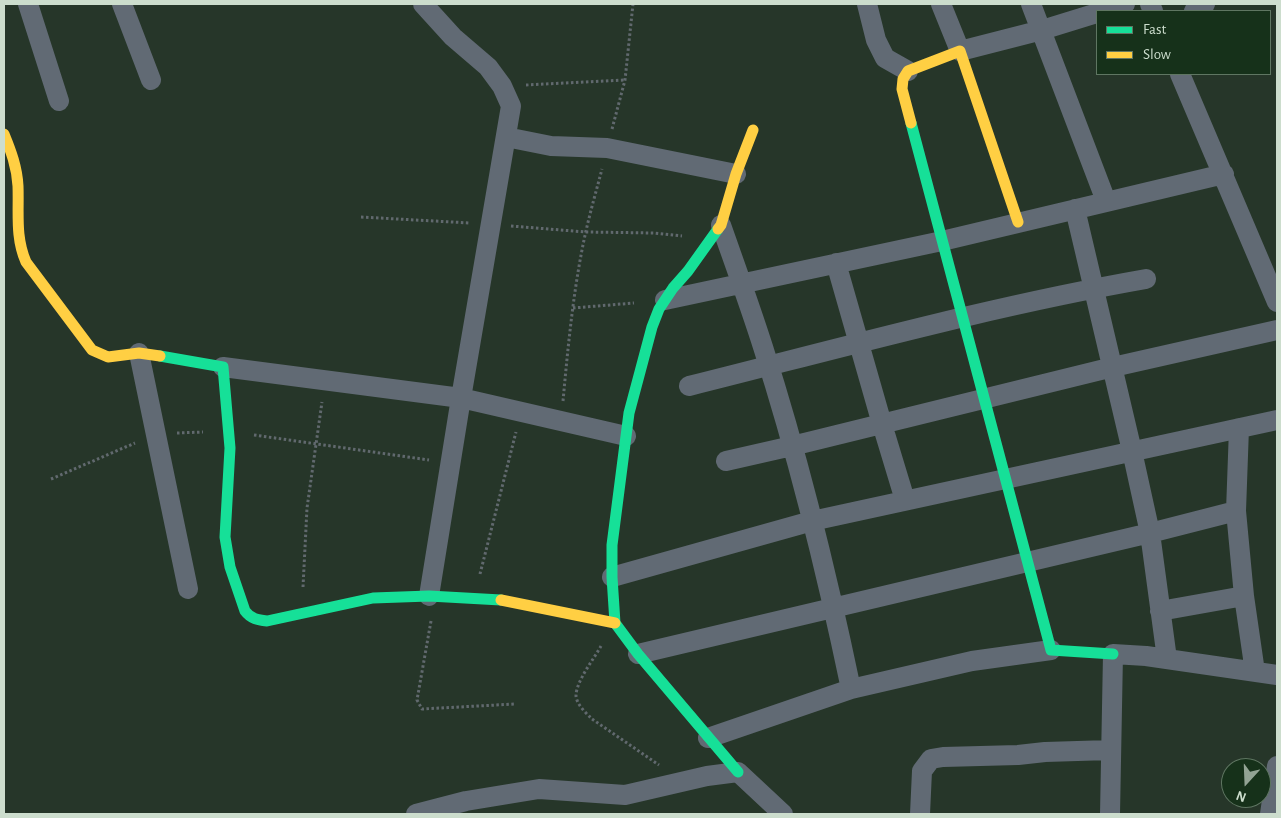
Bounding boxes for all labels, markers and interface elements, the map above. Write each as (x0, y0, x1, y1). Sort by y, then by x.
legend (1096, 10, 1271, 75)
text: Fast (1143, 22, 1166, 37)
text: Slow (1143, 47, 1171, 62)
north arrow (1221, 758, 1271, 808)
text: N (1234, 788, 1248, 804)

